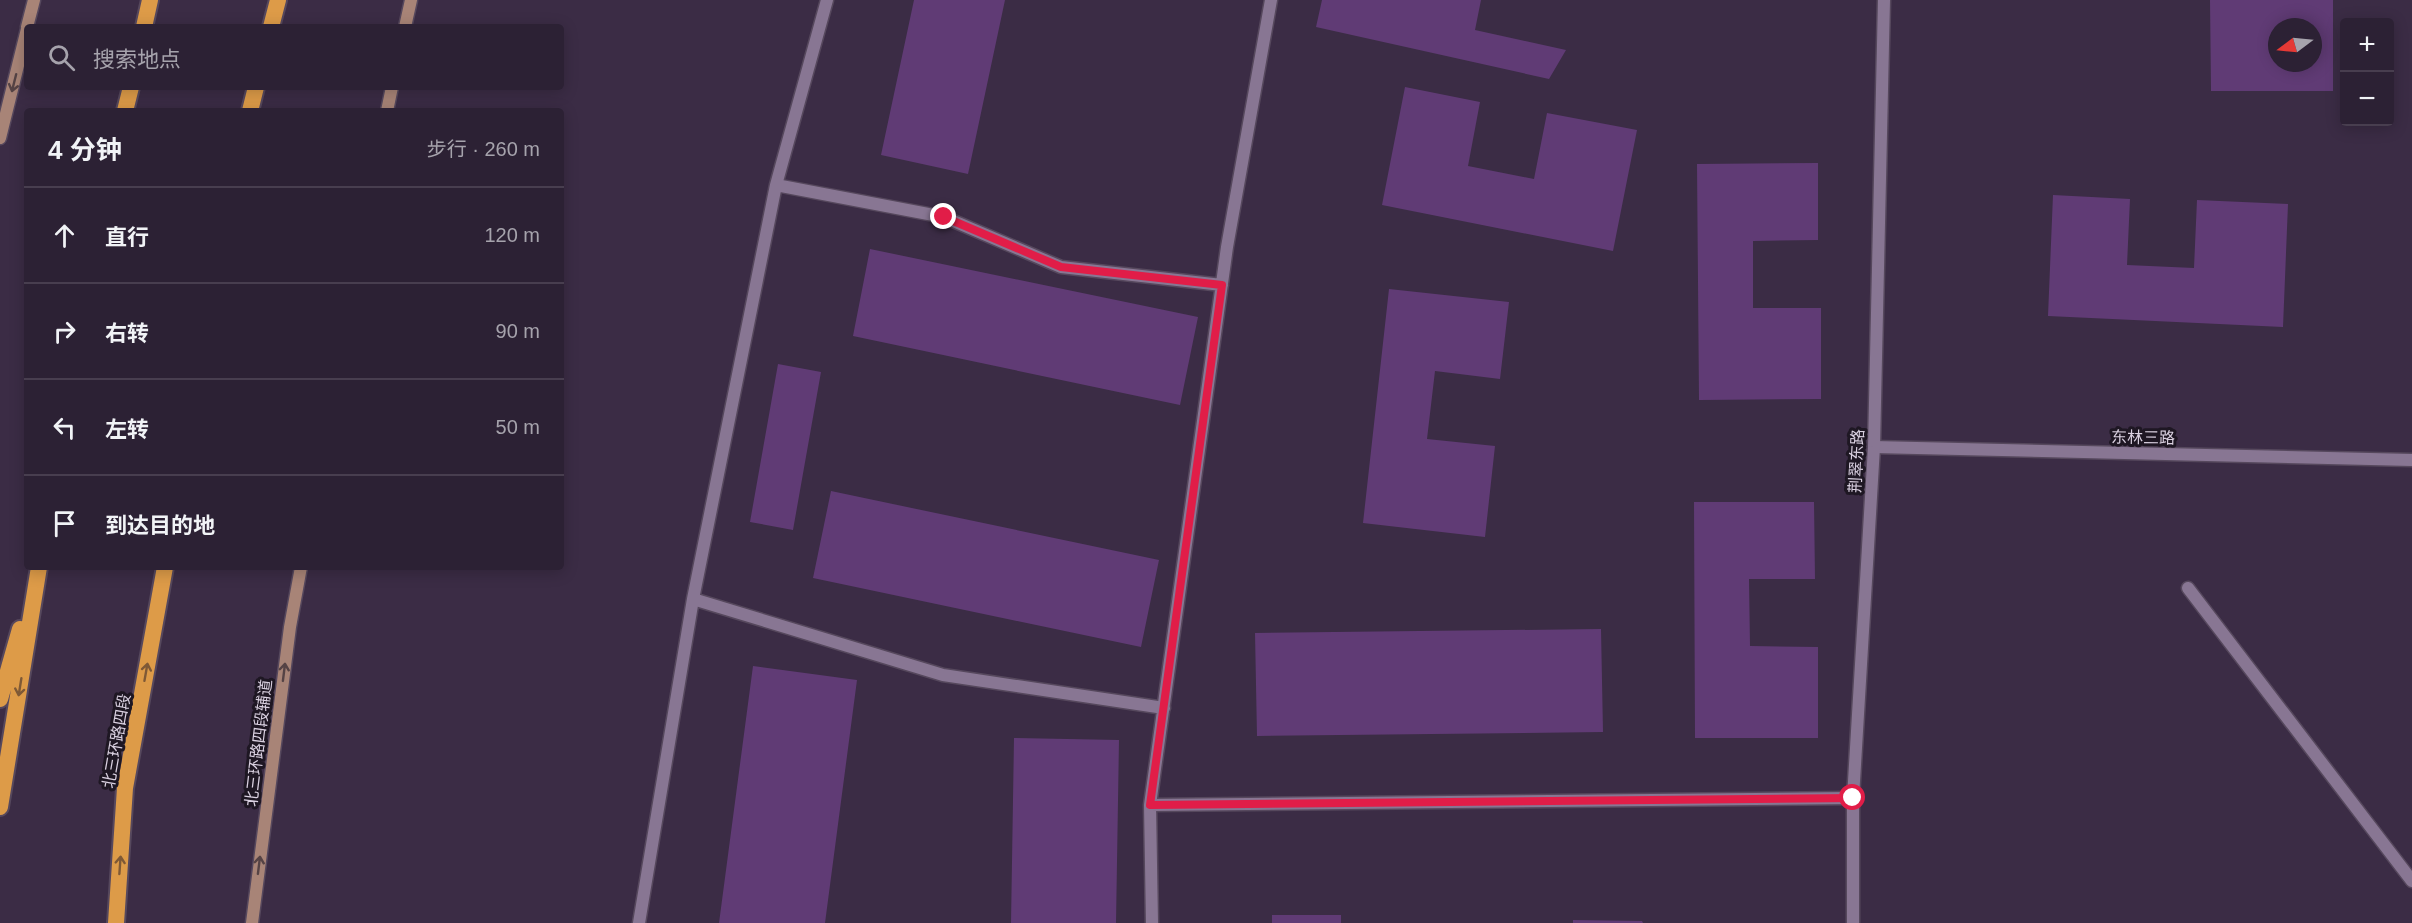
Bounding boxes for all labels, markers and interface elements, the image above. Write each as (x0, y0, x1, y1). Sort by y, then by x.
north arrow (2268, 18, 2322, 72)
map controls (2340, 18, 2394, 126)
button: + (2340, 18, 2394, 72)
search box (24, 24, 564, 90)
icon: search (45, 41, 78, 74)
text: 搜索地点 (93, 47, 181, 72)
button: − (2340, 72, 2394, 126)
one-way arrow (7, 73, 19, 92)
text: 4 分钟 (48, 135, 122, 165)
text: 步行 · 260 m (427, 138, 540, 160)
route end (930, 203, 956, 229)
icon: ahead (48, 219, 81, 252)
text: 120 m (484, 224, 540, 246)
text: 直行 (105, 225, 149, 250)
icon: right (48, 315, 81, 348)
text: 90 m (496, 320, 540, 342)
text: 右转 (105, 321, 149, 346)
icon: left (48, 411, 81, 444)
text: 50 m (496, 416, 540, 438)
text: 左转 (105, 417, 149, 442)
street label: 东林三路 (2111, 428, 2175, 447)
street label: 荆翠东路 (1846, 429, 1867, 493)
icon: arrive (48, 507, 81, 540)
text: 到达目的地 (105, 513, 215, 538)
one-way arrow (141, 662, 152, 682)
one-way arrow (279, 662, 290, 682)
one-way arrow (14, 677, 25, 696)
street label: 北三环路四段辅道 (242, 678, 275, 808)
street label: 北三环路四段 (100, 692, 133, 790)
route start (1839, 784, 1865, 810)
one-way arrow (114, 855, 125, 875)
one-way arrow (254, 856, 265, 875)

